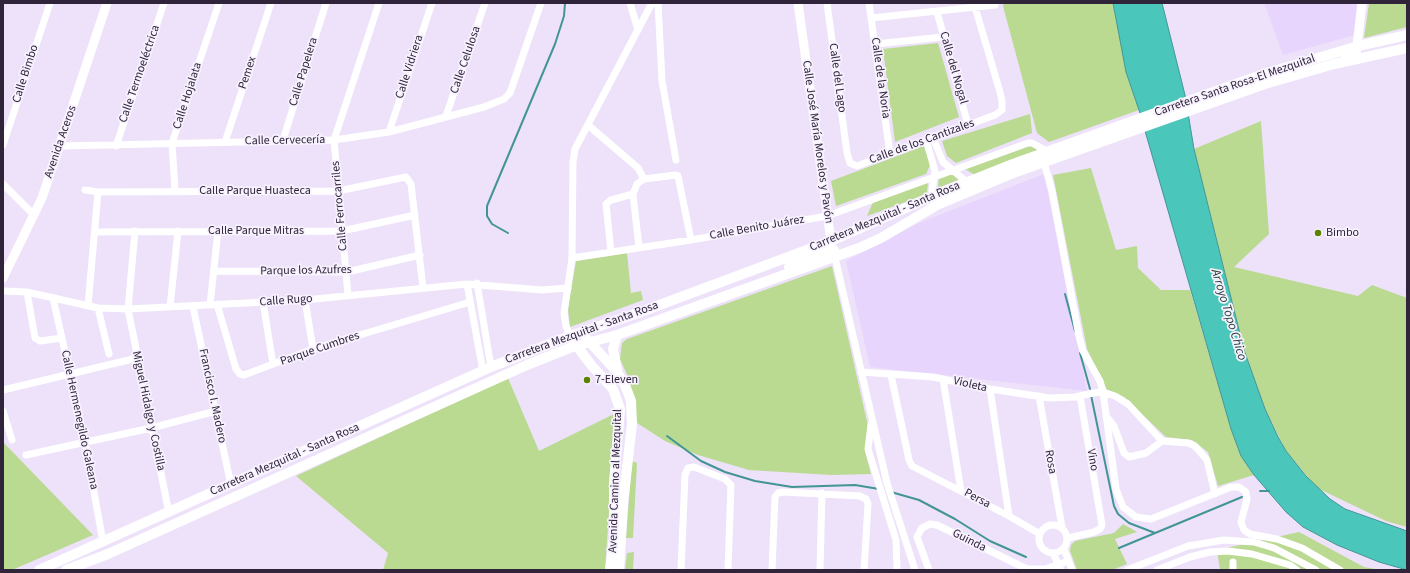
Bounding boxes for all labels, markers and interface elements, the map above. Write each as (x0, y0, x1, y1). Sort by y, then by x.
street label: Calle Termoeléctrica (117, 23, 163, 125)
street label: Calle Celulosa (448, 24, 484, 96)
street label: Calle del Nogal (936, 30, 970, 106)
street label: Calle Vidriera (393, 33, 427, 101)
street label: Calle Papelera (287, 36, 321, 108)
street label: Calle de la Noria (867, 37, 893, 119)
street label: Calle del Lago (825, 42, 849, 114)
street label: Calle Bimbo (10, 43, 42, 105)
street label: Carretera Santa Rosa-El Mezquital (1153, 52, 1317, 120)
street label: Pemex (236, 55, 260, 91)
street label: Calle José María Morelos y Pavón (798, 60, 836, 224)
street label: Calle Hojalata (170, 61, 206, 131)
street label: Avenida Aceros (42, 104, 80, 180)
street label: Calle de los Cantizales (868, 116, 976, 168)
street label: Calle Cervecería (245, 133, 325, 149)
street label: Calle Ferrocarriles (329, 160, 351, 252)
street label: Carretera Mezquital - Santa Rosa (808, 179, 962, 255)
street label: Calle Parque Huasteca (199, 184, 311, 198)
street label: Calle Benito Juárez (708, 213, 806, 243)
street label: Calle Parque Mitras (208, 224, 304, 238)
place label: Bimbo (1326, 226, 1359, 240)
marker: Bimbo (1313, 228, 1323, 238)
street label: Parque los Azufres (260, 263, 352, 279)
water label: Arroyo Topo Chico (1207, 267, 1249, 363)
street label: Calle Rugo (259, 292, 313, 310)
street label: Carretera Mezquital - Santa Rosa (503, 299, 661, 367)
street label: Parque Cumbres (279, 329, 361, 369)
street label: Francisco I. Madero (195, 347, 229, 445)
street label: Calle Hermenegildo Galeana (57, 349, 101, 491)
street label: Miguel Hidalgo y Costilla (128, 350, 168, 472)
place label: 7-Eleven (595, 373, 638, 387)
street label: Violeta (952, 374, 988, 396)
marker: 7-Eleven (582, 375, 592, 385)
street label: Avenida Camino al Mezquital (606, 409, 626, 553)
street label: Carretera Mezquital - Santa Rosa (208, 421, 362, 499)
street label: Vino (1083, 448, 1101, 472)
street label: Rosa (1041, 449, 1059, 475)
street label: Persa (961, 486, 993, 512)
street label: Guinda (950, 526, 988, 556)

